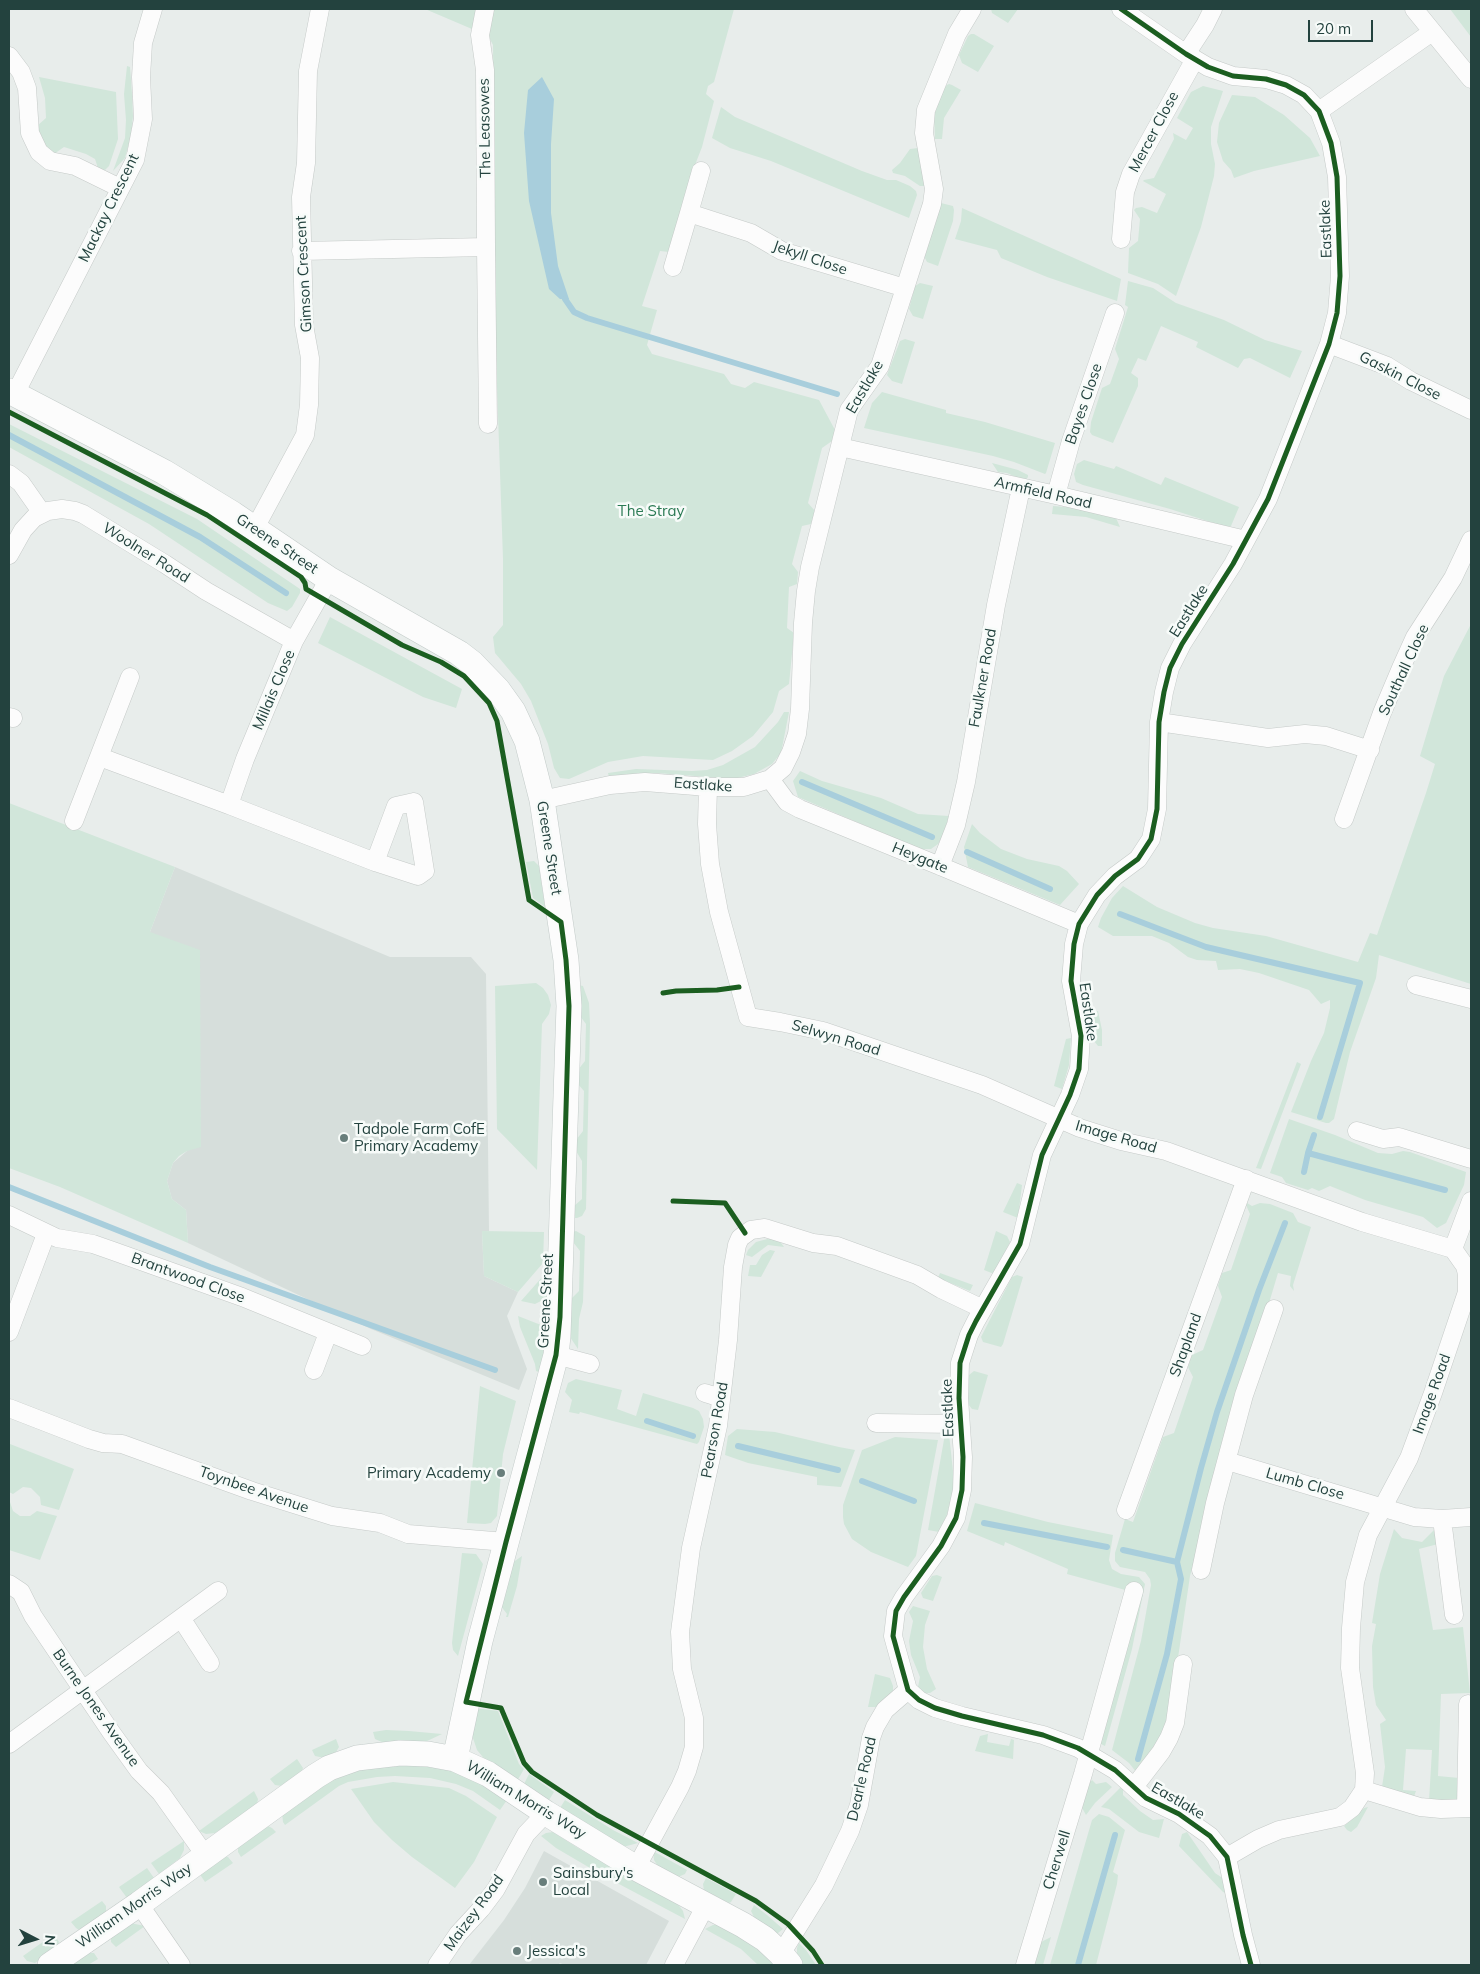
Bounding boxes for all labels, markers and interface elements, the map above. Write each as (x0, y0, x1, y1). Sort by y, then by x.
scale bar (1310, 10, 1375, 42)
text: 20 m (1316, 19, 1351, 38)
street label: The Leasowes (475, 78, 495, 178)
street label: Mercer Close (1125, 88, 1183, 176)
street label: Mackay Crescent (75, 151, 143, 265)
street label: Eastlake (1316, 199, 1336, 259)
street label: Gimson Crescent (292, 215, 316, 333)
street label: Jekyll Close (770, 237, 850, 279)
street label: Gaskin Close (1356, 348, 1444, 404)
street label: Eastlake (843, 357, 887, 417)
street label: Bayes Close (1062, 361, 1106, 447)
street label: Armfield Road (992, 473, 1094, 513)
park label: The Stray (618, 502, 684, 520)
street label: Greene Street (233, 510, 321, 578)
street label: Woolner Road (99, 519, 193, 587)
street label: Eastlake (1166, 581, 1212, 641)
street label: Southall Close (1375, 621, 1433, 719)
street label: Faulkner Road (965, 627, 1001, 729)
street label: Millais Close (249, 647, 299, 733)
street label: Eastlake (673, 774, 733, 796)
street label: Greene Street (533, 800, 565, 896)
street label: Heygate (889, 839, 951, 877)
street label: Eastlake (1075, 982, 1101, 1042)
street label: Selwyn Road (790, 1016, 882, 1060)
street label: Image Road (1073, 1117, 1159, 1157)
place label: Tadpole Farm CofE Primary Academy (354, 1120, 485, 1155)
marker: Tadpole Farm CofE Primary Academy (338, 1132, 350, 1144)
street label: Brantwood Close (129, 1249, 247, 1307)
street label: Greene Street (535, 1253, 557, 1349)
street label: Shapland (1166, 1311, 1206, 1379)
street label: Image Road (1409, 1351, 1455, 1437)
street label: Eastlake (938, 1378, 958, 1438)
street label: Pearson Road (698, 1380, 732, 1480)
street label: Toynbee Avenue (197, 1463, 311, 1517)
place label: Primary Academy (367, 1464, 491, 1482)
street label: Lumb Close (1264, 1464, 1346, 1504)
marker: Primary Academy (495, 1467, 507, 1479)
street label: Burne Jones Avenue (49, 1646, 143, 1770)
street label: Dearle Road (844, 1735, 880, 1823)
street label: William Morris Way (463, 1757, 589, 1843)
street label: Eastlake (1148, 1779, 1208, 1823)
street label: Cherwell (1039, 1828, 1075, 1892)
street label: William Morris Way (73, 1859, 195, 1953)
place label: Sainsbury's Local (553, 1864, 633, 1899)
street label: Maizey Road (440, 1871, 508, 1955)
marker: Sainsbury's Local (537, 1876, 549, 1888)
north arrow (10, 1914, 60, 1964)
text: N (41, 1934, 59, 1946)
place label: Jessica's (527, 1942, 586, 1960)
marker: Jessica's (511, 1945, 523, 1957)

